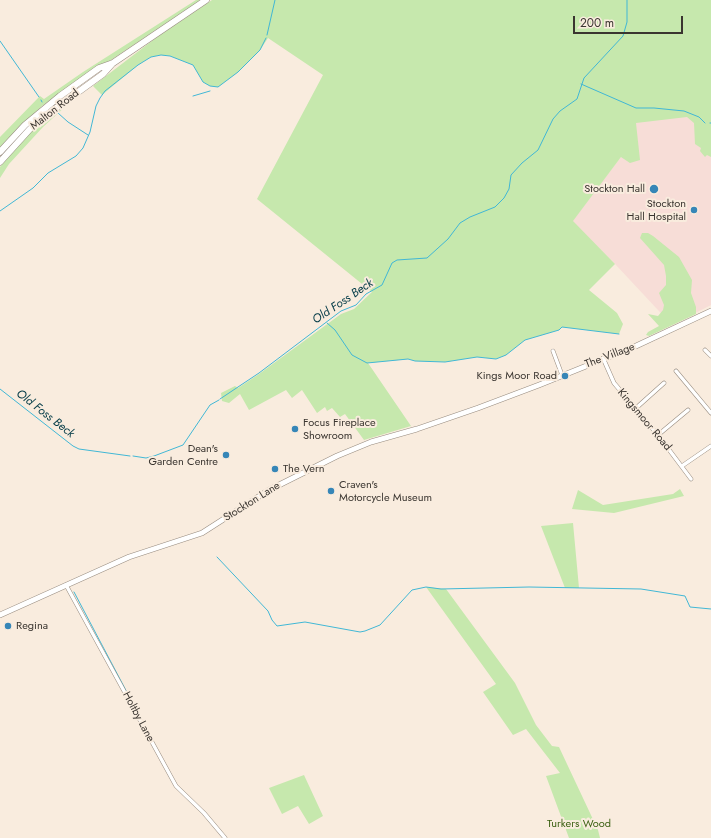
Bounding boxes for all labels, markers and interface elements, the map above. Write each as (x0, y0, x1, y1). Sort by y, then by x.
scale bar (575, 8, 685, 34)
text: 200 m (580, 14, 614, 32)
street label: Malton Road (28, 87, 82, 133)
place label: Stockton Hall (584, 182, 645, 196)
marker: Stockton Hall (648, 183, 660, 195)
place label: Stockton Hall Hospital (627, 197, 686, 223)
marker: Stockton Hall Hospital (689, 205, 699, 215)
water label: Old Foss Beck (310, 276, 376, 328)
street label: The Village (583, 340, 637, 372)
place label: Kings Moor Road (476, 369, 557, 383)
marker: Kings Moor Road (560, 371, 570, 381)
street label: Kingsmoor Road (614, 386, 674, 454)
water label: Old Foss Beck (13, 387, 77, 441)
place label: Focus Fireplace Showroom (303, 416, 376, 442)
marker: Focus Fireplace Showroom (290, 424, 300, 434)
place label: Dean's Garden Centre (149, 442, 218, 468)
marker: Dean's Garden Centre (221, 450, 231, 460)
place label: The Vern (283, 462, 324, 476)
marker: The Vern (270, 464, 280, 474)
place label: Craven's Motorcycle Museum (339, 478, 432, 504)
street label: Stockton Lane (221, 479, 283, 525)
marker: Craven's Motorcycle Museum (326, 486, 336, 496)
place label: Regina (16, 619, 48, 633)
marker: Regina (3, 621, 13, 631)
street label: Holtby Lane (119, 690, 157, 744)
park label: Turkers Wood (547, 817, 611, 831)

